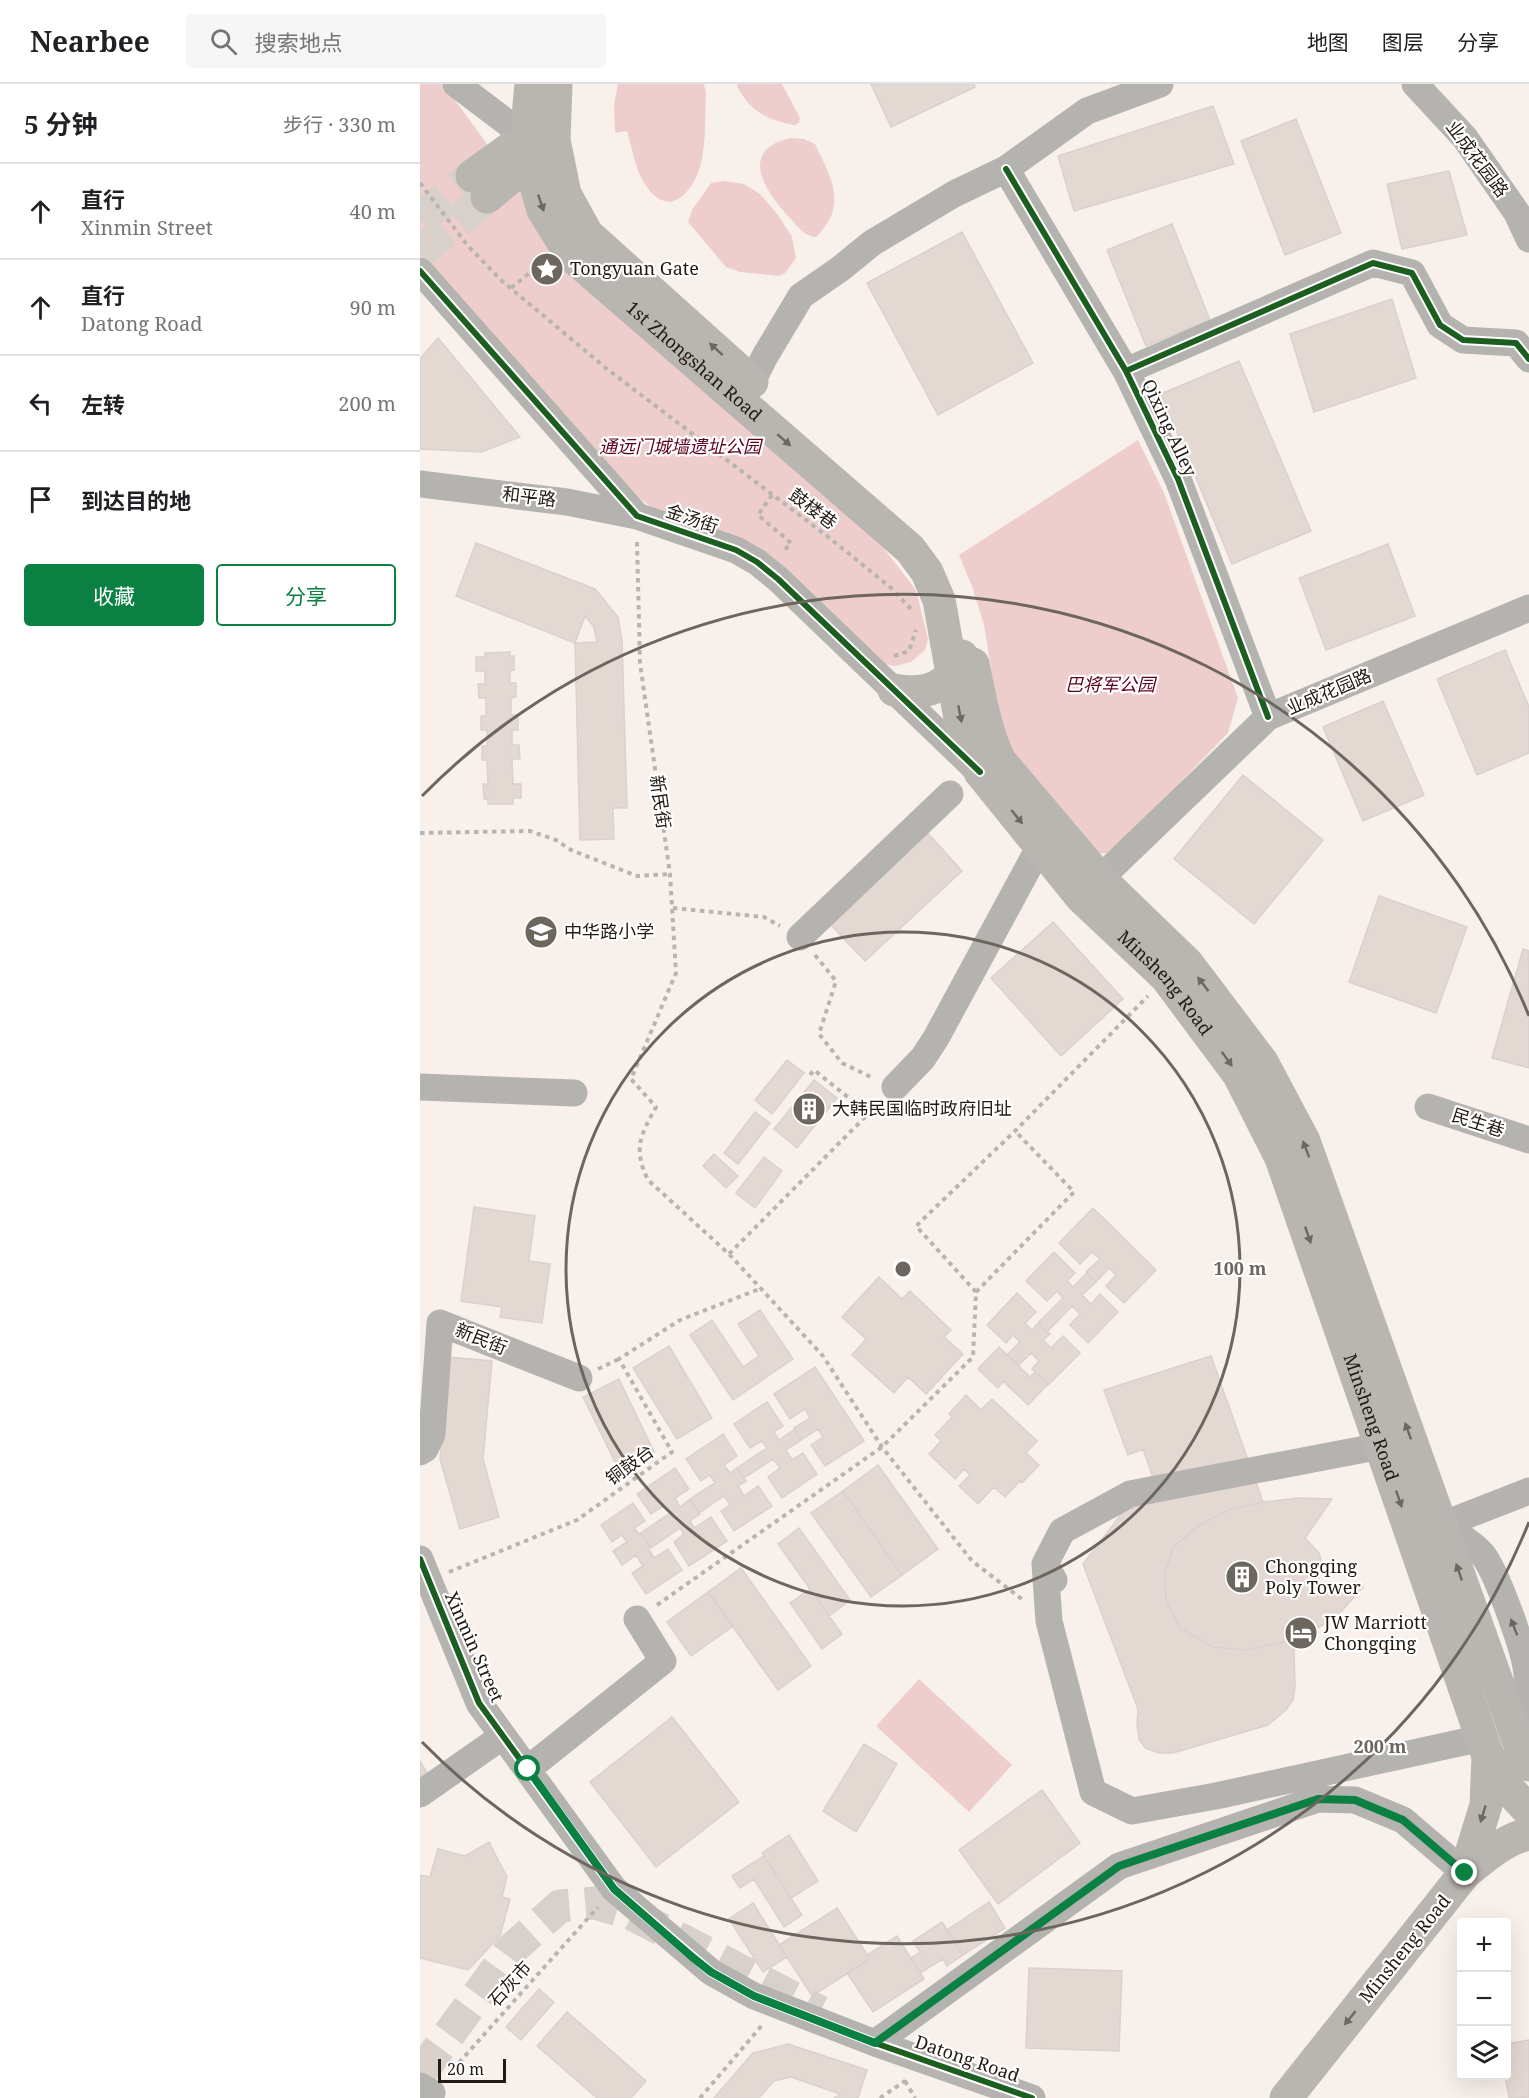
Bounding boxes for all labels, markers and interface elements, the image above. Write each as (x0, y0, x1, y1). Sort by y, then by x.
search box (186, 14, 606, 68)
text: Nearbee (30, 22, 150, 60)
icon: search (207, 25, 240, 58)
text: 搜索地点 (255, 27, 343, 57)
text: 地图 (1307, 28, 1349, 56)
text: 图层 (1382, 28, 1424, 56)
text: 分享 (1457, 28, 1499, 56)
text: 5 分钟 (24, 106, 97, 142)
text: 步行 · 330 m (283, 111, 396, 138)
street label: 业成花园路 (1441, 115, 1514, 202)
text: 直行 (81, 184, 125, 214)
one-way arrow (537, 194, 547, 212)
icon: ahead (24, 195, 57, 228)
text: 40 m (350, 198, 396, 225)
text: Xinmin Street (81, 214, 213, 241)
place icon: Tongyuan Gate (529, 251, 565, 287)
place label: Tongyuan Gate (570, 256, 699, 280)
text: 直行 (81, 280, 125, 310)
icon: ahead (24, 291, 57, 324)
text: 90 m (350, 294, 396, 321)
street label: 1st Zhongshan Road (621, 295, 767, 426)
text: Datong Road (81, 310, 202, 337)
one-way arrow (708, 342, 723, 356)
street label: Qixing Alley (1137, 375, 1203, 481)
icon: left (24, 387, 57, 420)
text: 左转 (81, 389, 125, 419)
text: 200 m (338, 390, 396, 417)
one-way arrow (776, 433, 792, 446)
park label: 通远门城墙遗址公园 (599, 434, 764, 458)
street label: 和平路 (501, 481, 557, 511)
street label: 鼓楼巷 (785, 482, 842, 534)
icon: arrive (24, 483, 57, 516)
text: 到达目的地 (81, 485, 191, 515)
street label: 金汤街 (663, 498, 722, 538)
button: 收藏 (24, 564, 204, 626)
button: 分享 (216, 564, 396, 626)
street label: 业成花园路 (1282, 662, 1375, 720)
park label: 巴将军公园 (1065, 672, 1158, 696)
one-way arrow (956, 705, 965, 724)
street label: 新民街 (645, 773, 677, 830)
one-way arrow (1010, 810, 1022, 825)
school or university icon: 中华路小学 (523, 914, 559, 950)
place label: 中华路小学 (564, 919, 654, 943)
street label: Minsheng Road (1113, 925, 1218, 1040)
one-way arrow (1197, 977, 1209, 993)
one-way arrow (1221, 1050, 1233, 1066)
building icon: 大韩民国临时政府旧址 (791, 1091, 827, 1127)
place label: 大韩民国临时政府旧址 (832, 1096, 1012, 1120)
street label: 民生巷 (1449, 1102, 1508, 1142)
one-way arrow (1301, 1139, 1311, 1157)
one-way arrow (1304, 1226, 1314, 1244)
text: 100 m (1214, 1256, 1267, 1280)
centre of rings (893, 1259, 913, 1279)
street label: 新民街 (452, 1317, 511, 1359)
street label: Minsheng Road (1339, 1350, 1405, 1484)
one-way arrow (1403, 1422, 1413, 1440)
street label: 铜鼓台 (601, 1439, 658, 1490)
one-way arrow (1395, 1490, 1405, 1508)
place label: Chongqing Poly Tower (1265, 1554, 1361, 1599)
building icon: Chongqing Poly Tower (1224, 1559, 1260, 1595)
one-way arrow (1453, 1563, 1463, 1581)
street label: Xinmin Street (440, 1588, 510, 1706)
place label: JW Marriott Chongqing (1323, 1610, 1427, 1655)
hotel icon: JW Marriott Chongqing (1283, 1615, 1319, 1651)
one-way arrow (1508, 1618, 1518, 1636)
text: 200 m (1354, 1734, 1407, 1758)
route start (514, 1755, 540, 1781)
one-way arrow (1478, 1805, 1487, 1823)
route end (1451, 1859, 1477, 1885)
street label: Minsheng Road (1353, 1889, 1455, 2008)
map controls (1457, 1918, 1511, 2080)
button: + (1457, 1918, 1511, 1972)
street label: 石灰市 (482, 1955, 536, 2011)
button: − (1457, 1972, 1511, 2026)
one-way arrow (1344, 2010, 1356, 2025)
button: layers (1457, 2026, 1511, 2080)
street label: Datong Road (912, 2029, 1023, 2087)
scale bar (438, 2056, 506, 2084)
text: 20 m (447, 2058, 484, 2080)

